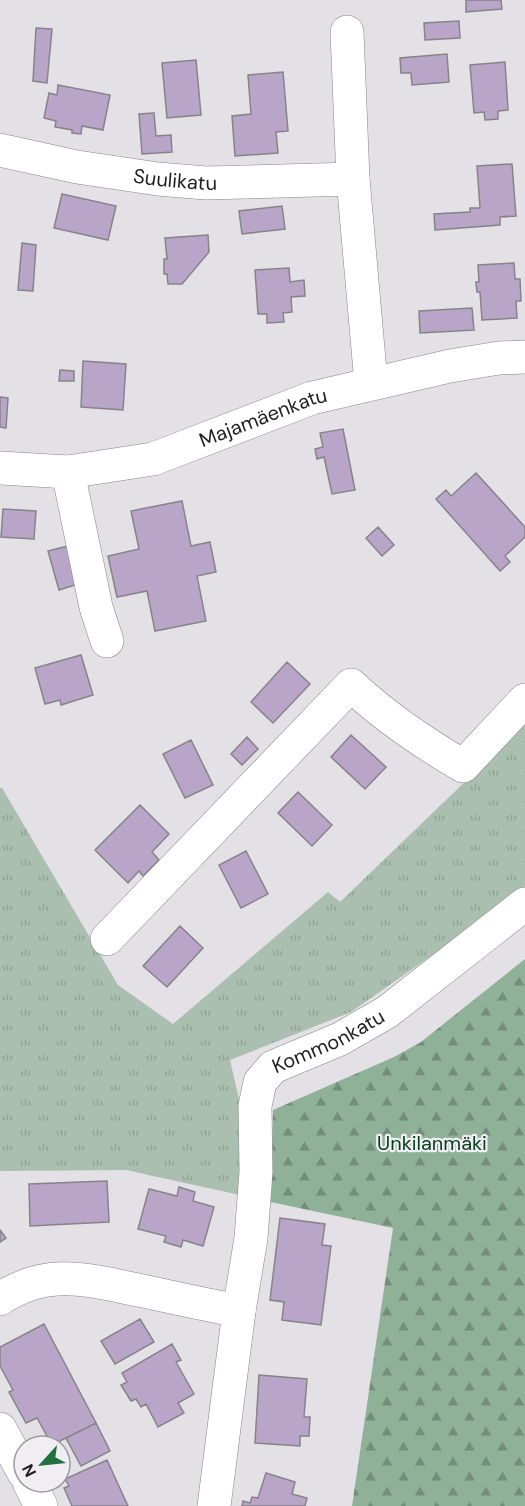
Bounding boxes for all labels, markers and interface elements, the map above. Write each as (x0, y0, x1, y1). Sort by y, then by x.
street label: Suulikatu (132, 163, 217, 196)
street label: Majamäenkatu (195, 382, 330, 453)
street label: Kommonkatu (268, 1003, 389, 1079)
park label: Unkilanmäki (377, 1130, 487, 1156)
north arrow (12, 1434, 72, 1494)
text: N (17, 1461, 41, 1481)

